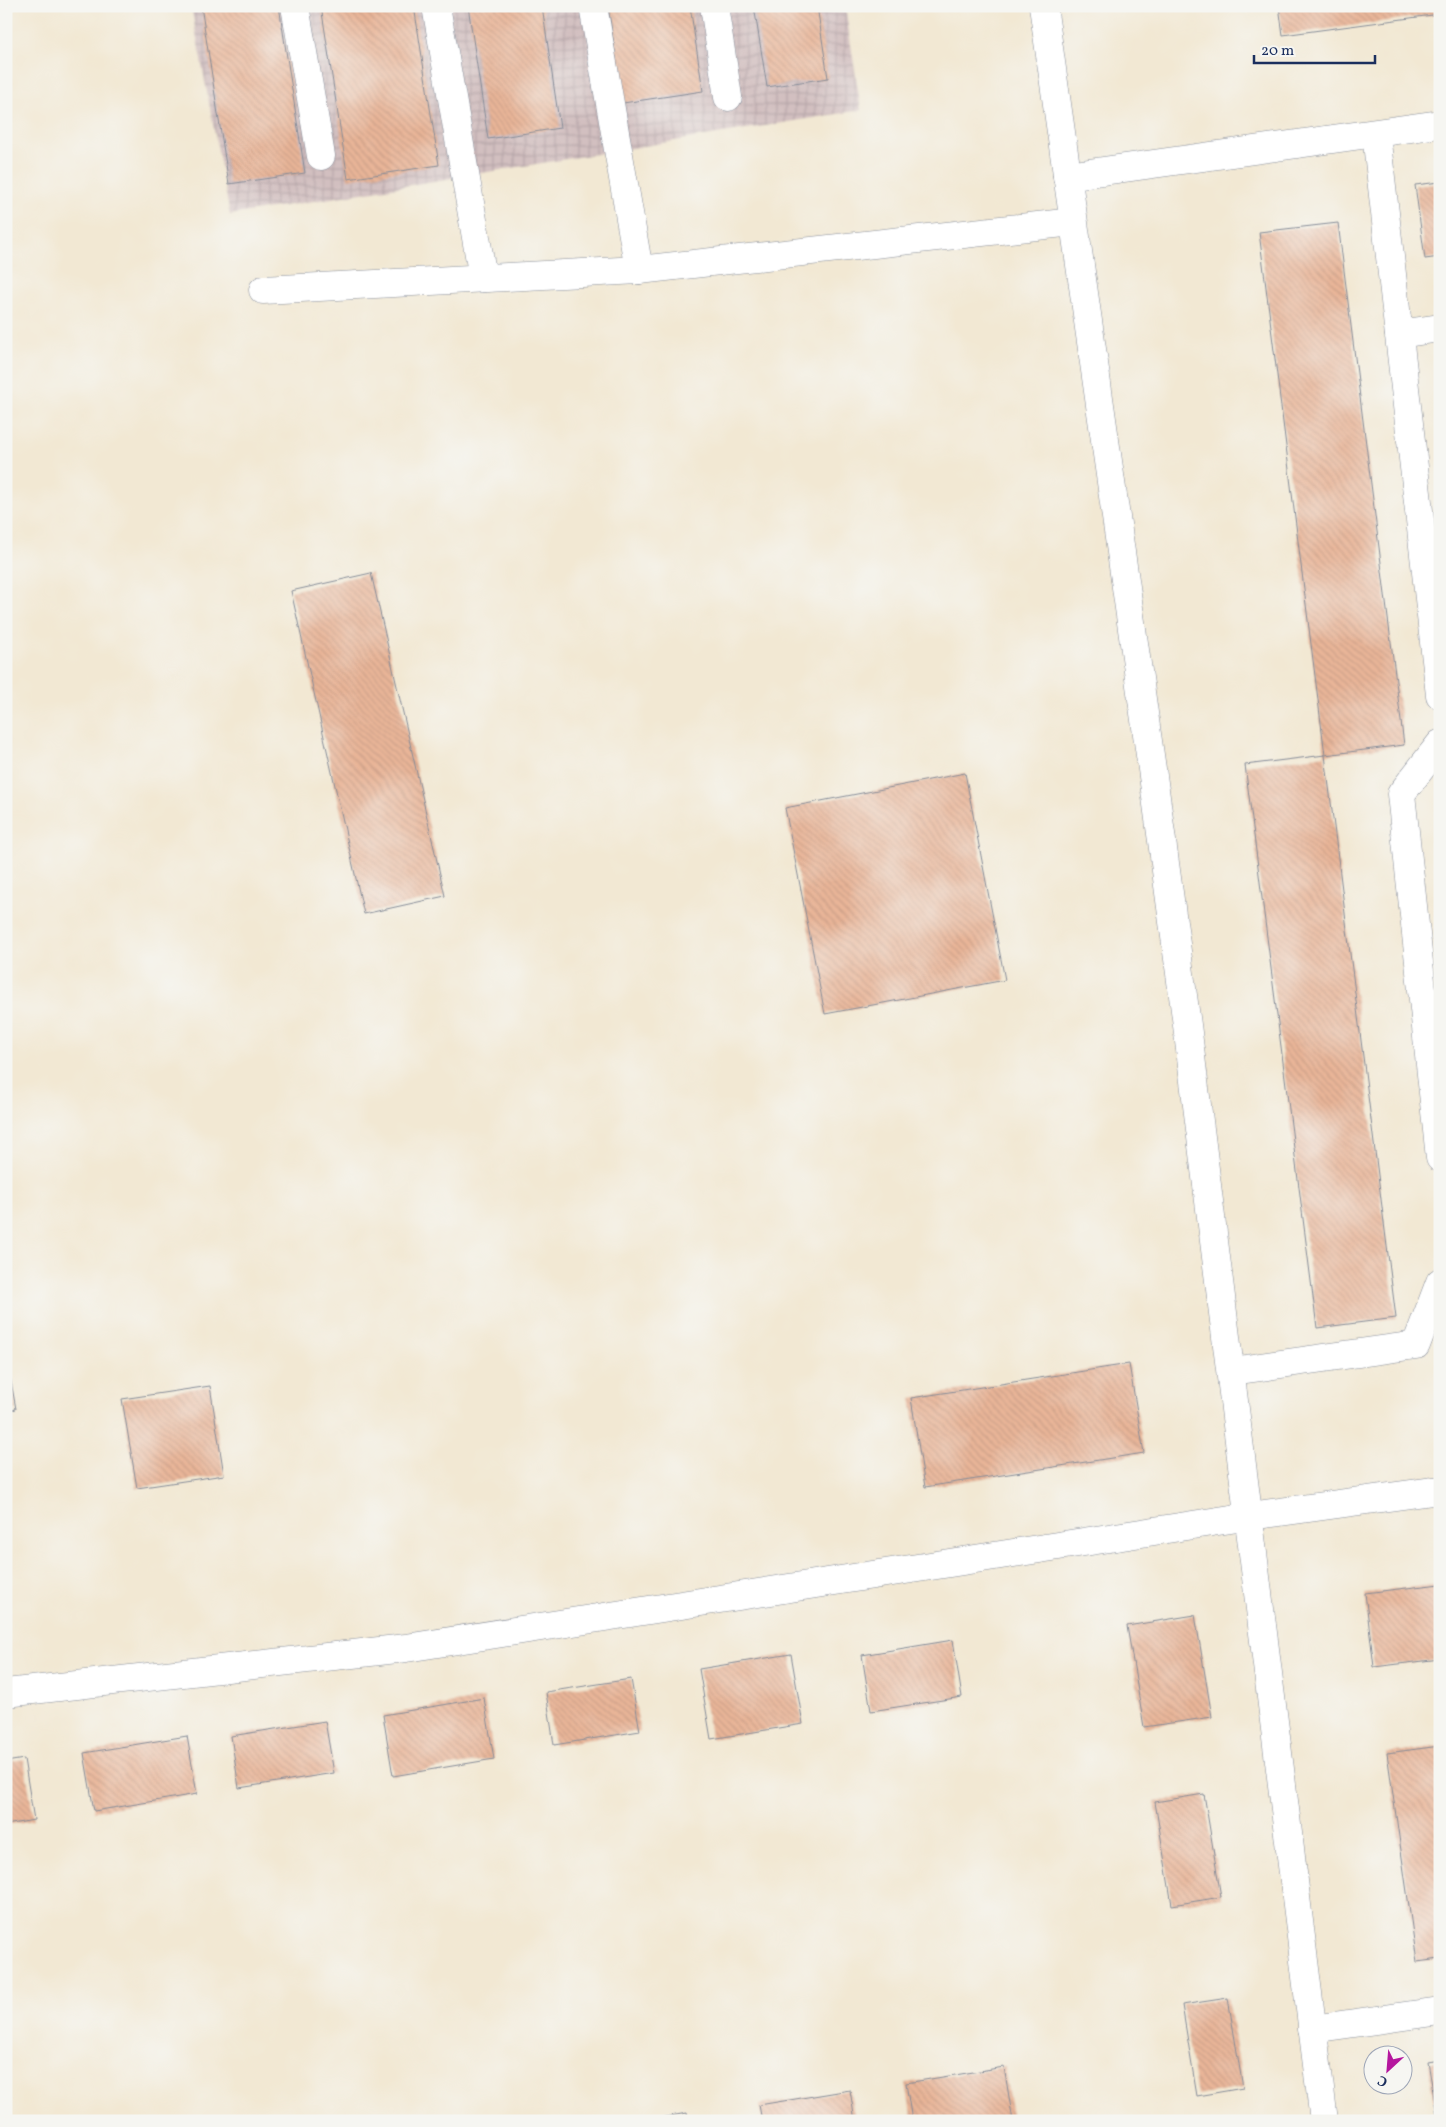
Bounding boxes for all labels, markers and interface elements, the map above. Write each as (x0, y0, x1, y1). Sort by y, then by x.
scale bar (1254, 32, 1375, 64)
text: 20 m (1261, 41, 1294, 62)
north arrow (1364, 2044, 1414, 2094)
text: С (1375, 2070, 1391, 2091)

